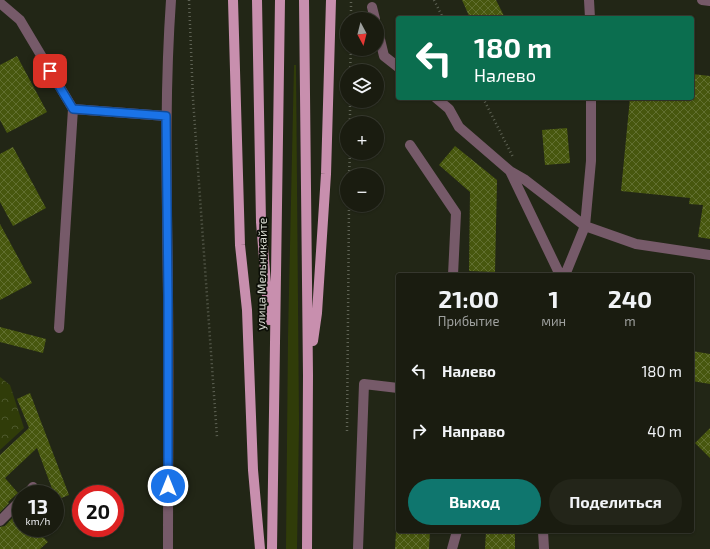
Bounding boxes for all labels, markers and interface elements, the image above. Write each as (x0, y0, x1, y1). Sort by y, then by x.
north arrow (340, 12, 384, 56)
map controls (340, 12, 384, 212)
text: 180 m (474, 30, 552, 64)
icon: left (408, 32, 460, 84)
pin (33, 54, 67, 88)
icon: arrive (39, 60, 61, 82)
button: layers (340, 64, 384, 108)
text: Налево (474, 64, 536, 86)
button: + (340, 116, 384, 160)
button: − (340, 168, 384, 212)
street label: улица Мельникайте (253, 218, 270, 330)
text: 21:00 (438, 284, 499, 313)
text: 1 (548, 284, 559, 313)
text: 240 (608, 284, 652, 313)
text: Прибытие (438, 313, 499, 329)
text: мин (541, 313, 566, 329)
text: m (624, 313, 636, 329)
icon: left (408, 360, 430, 382)
text: Налево (442, 362, 496, 380)
text: 180 m (641, 362, 682, 380)
icon: right (408, 420, 430, 442)
text: Направо (442, 422, 505, 440)
text: 40 m (647, 422, 682, 440)
position arrow (147, 465, 189, 507)
button: Выход (408, 479, 541, 525)
button: Поделиться (549, 479, 682, 525)
speed limit sign: 20 (72, 485, 124, 537)
text: 13 (28, 494, 48, 518)
text: km/h (26, 515, 50, 527)

